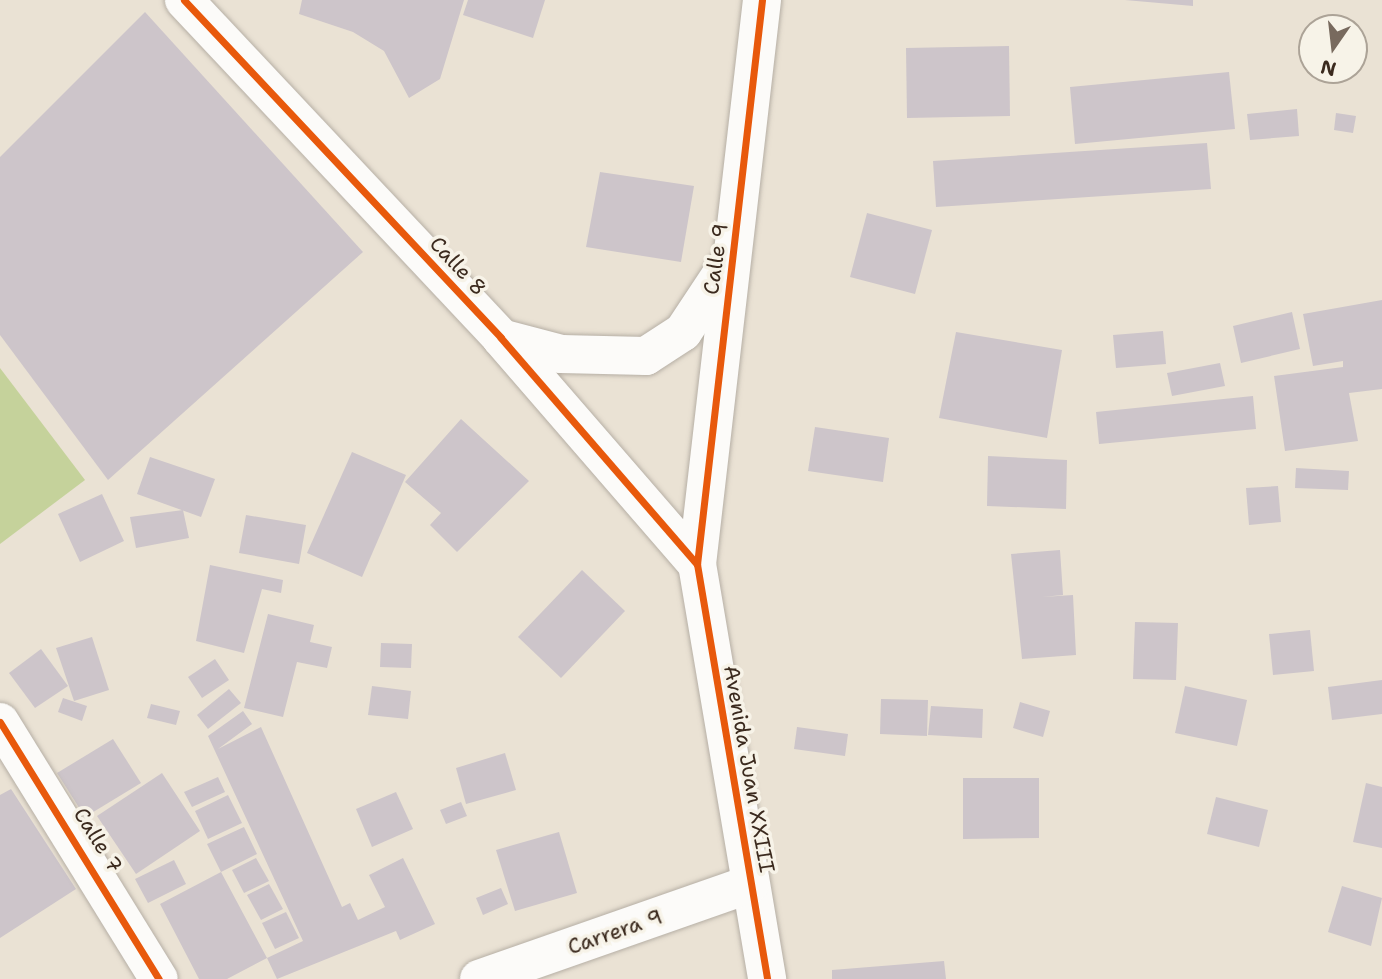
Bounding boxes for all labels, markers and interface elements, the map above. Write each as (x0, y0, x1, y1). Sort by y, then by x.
north arrow (1298, 14, 1368, 84)
text: N (1318, 54, 1339, 82)
street label: Calle 9 (699, 222, 733, 296)
street label: Calle 8 (424, 231, 492, 301)
street label: Avenida Juan XXIII (718, 663, 780, 875)
street label: Calle 7 (68, 803, 128, 877)
street label: Carrera 9 (564, 904, 666, 960)

